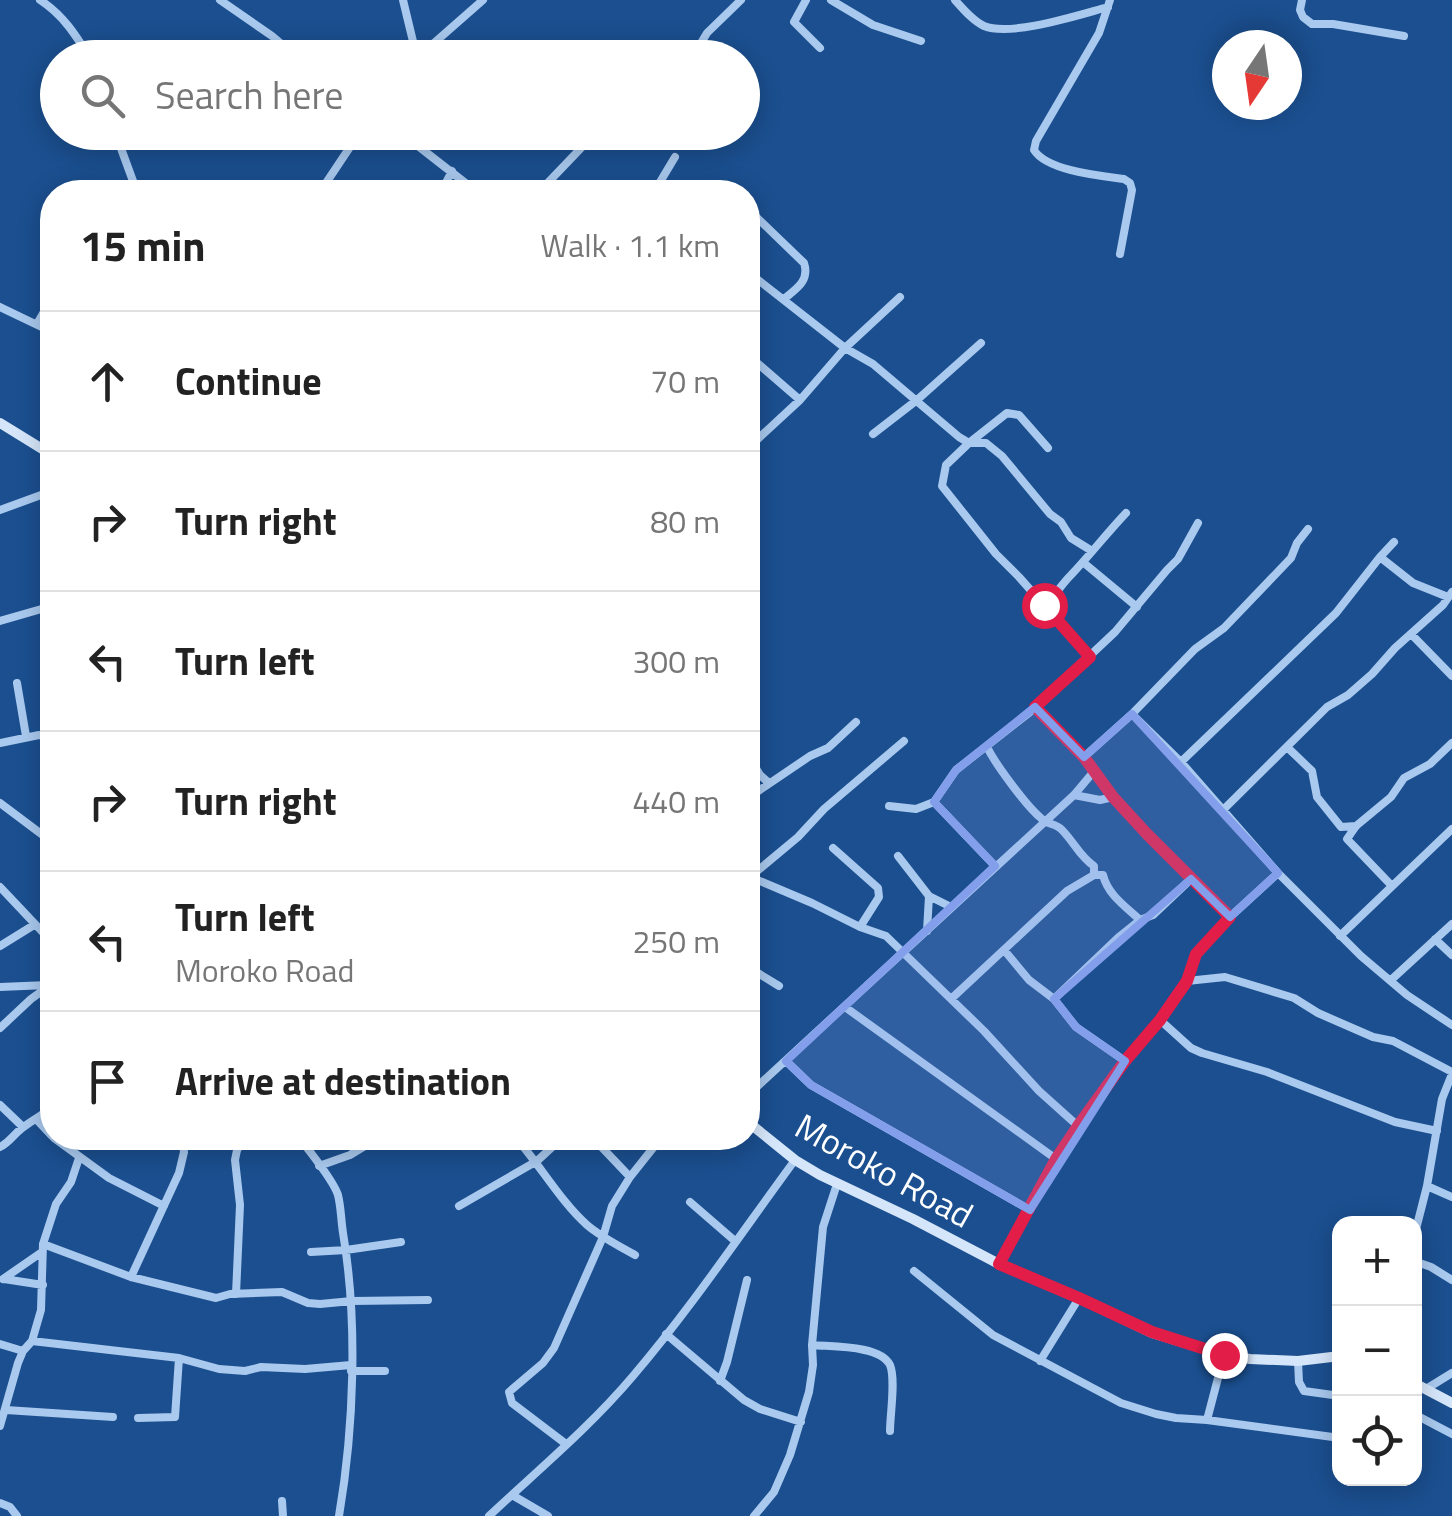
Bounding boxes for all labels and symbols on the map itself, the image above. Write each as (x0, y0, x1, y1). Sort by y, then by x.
north arrow (1212, 30, 1302, 120)
route start (1022, 583, 1068, 629)
street label: Moroko Road (786, 1099, 983, 1241)
route end (1202, 1333, 1248, 1379)

